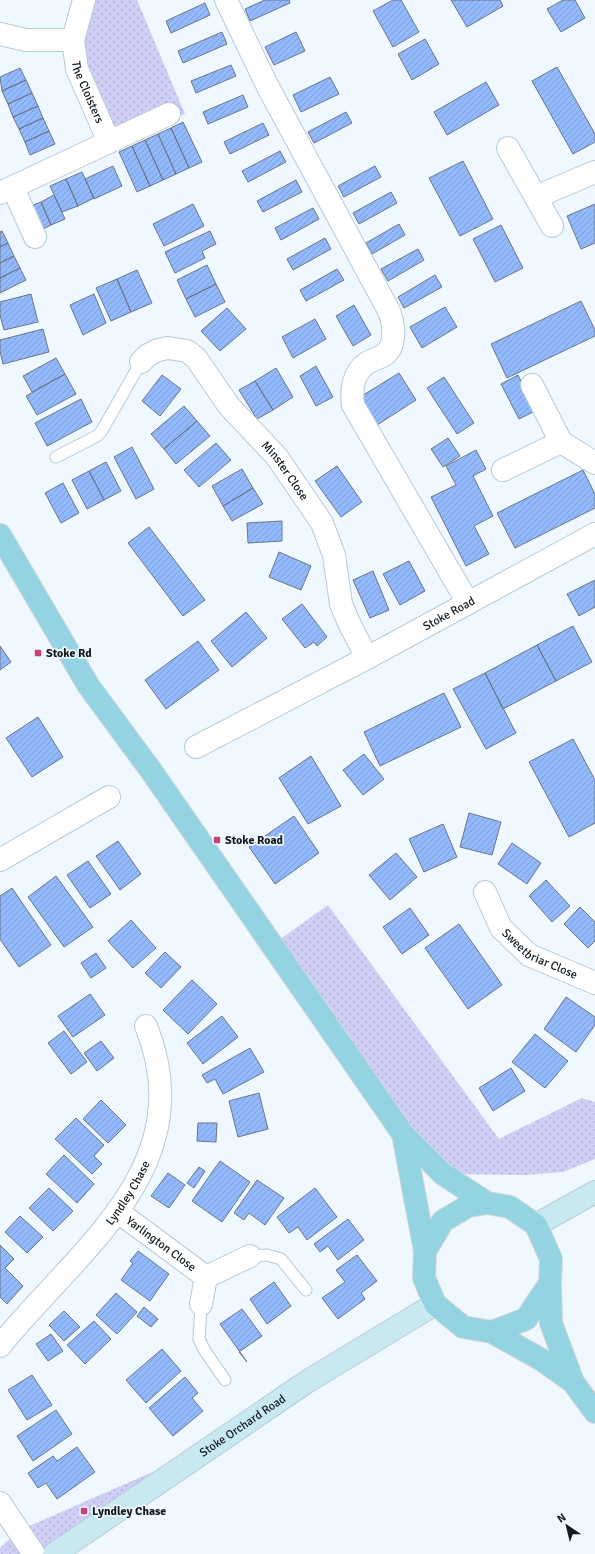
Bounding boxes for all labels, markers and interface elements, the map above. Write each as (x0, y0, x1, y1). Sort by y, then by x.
street label: The Cloisters (68, 60, 107, 126)
street label: Minster Close (258, 438, 311, 504)
street label: Stoke Road (420, 594, 478, 634)
place label: Stoke Rd (46, 646, 92, 661)
marker: Stoke Rd (33, 648, 43, 658)
place label: Stoke Road (225, 833, 284, 848)
marker: Stoke Road (212, 835, 222, 845)
street label: Sweetbriar Close (498, 926, 580, 983)
street label: Lyndley Chase (103, 1159, 154, 1228)
street label: Yarlington Close (123, 1213, 199, 1275)
street label: Stoke Orchard Road (197, 1391, 289, 1461)
place label: Lyndley Chase (92, 1504, 166, 1519)
marker: Lyndley Chase (79, 1506, 89, 1516)
north arrow (547, 1506, 587, 1546)
text: N (555, 1511, 568, 1526)

